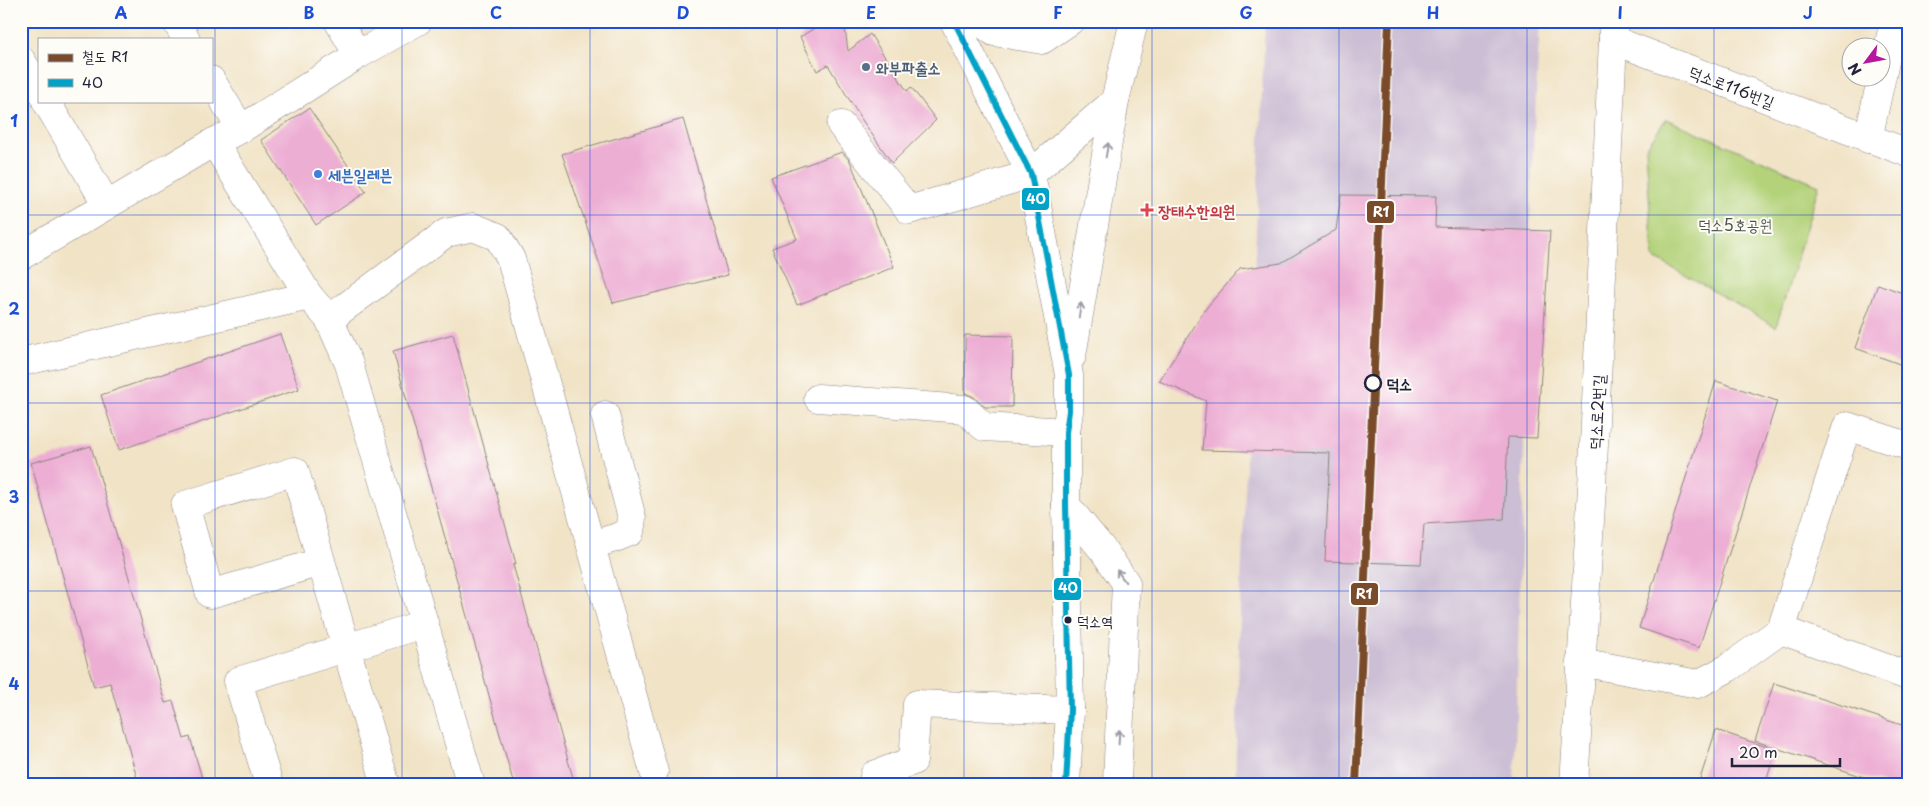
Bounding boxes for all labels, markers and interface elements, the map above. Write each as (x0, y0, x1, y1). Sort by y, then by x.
text: A (115, 0, 128, 24)
text: B (304, 0, 315, 24)
text: C (490, 0, 502, 24)
text: D (677, 0, 689, 24)
text: E (866, 0, 876, 24)
text: F (1053, 0, 1063, 24)
text: G (1239, 0, 1253, 24)
text: H (1427, 0, 1439, 24)
text: I (1617, 0, 1623, 24)
text: J (1803, 0, 1813, 24)
legend (38, 38, 212, 102)
north arrow (1842, 38, 1892, 88)
text: 철도 R1 (82, 44, 128, 67)
place label: 와부파출소 (875, 55, 941, 79)
street label: 덕소로116번길 (1686, 59, 1778, 113)
text: N (1843, 59, 1866, 79)
marker: 와부파출소 (860, 61, 872, 73)
text: 40 (82, 70, 103, 93)
text: 1 (10, 108, 18, 132)
one-way arrow (1102, 142, 1112, 158)
place label: 세븐일레븐 (328, 162, 393, 186)
marker: 세븐일레븐 (312, 168, 324, 180)
line badge: 40 (1021, 187, 1050, 211)
text: 40 (1026, 188, 1046, 209)
place label: 장태수한의원 (1158, 198, 1235, 222)
line badge: R1 (1366, 200, 1395, 224)
text: R1 (1373, 201, 1390, 222)
marker: 장태수한의원 (1140, 203, 1154, 217)
park label: 덕소5호공원 (1698, 212, 1772, 236)
text: 2 (8, 296, 20, 320)
one-way arrow (1075, 302, 1085, 318)
place label: 덕소 (1386, 371, 1412, 395)
street label: 덕소로2번길 (1582, 373, 1610, 450)
marker: 덕소 (1364, 374, 1382, 392)
text: 3 (9, 484, 19, 508)
one-way arrow (1116, 569, 1126, 583)
line badge: 40 (1053, 577, 1082, 601)
text: 40 (1058, 577, 1078, 598)
line badge: R1 (1350, 582, 1379, 606)
text: R1 (1356, 583, 1373, 604)
place label: 덕소역 (1077, 609, 1113, 632)
marker: 덕소역 (1063, 615, 1073, 625)
text: 4 (9, 671, 20, 695)
one-way arrow (1115, 729, 1124, 745)
scale bar (1732, 736, 1839, 768)
text: 20 m (1739, 740, 1778, 763)

